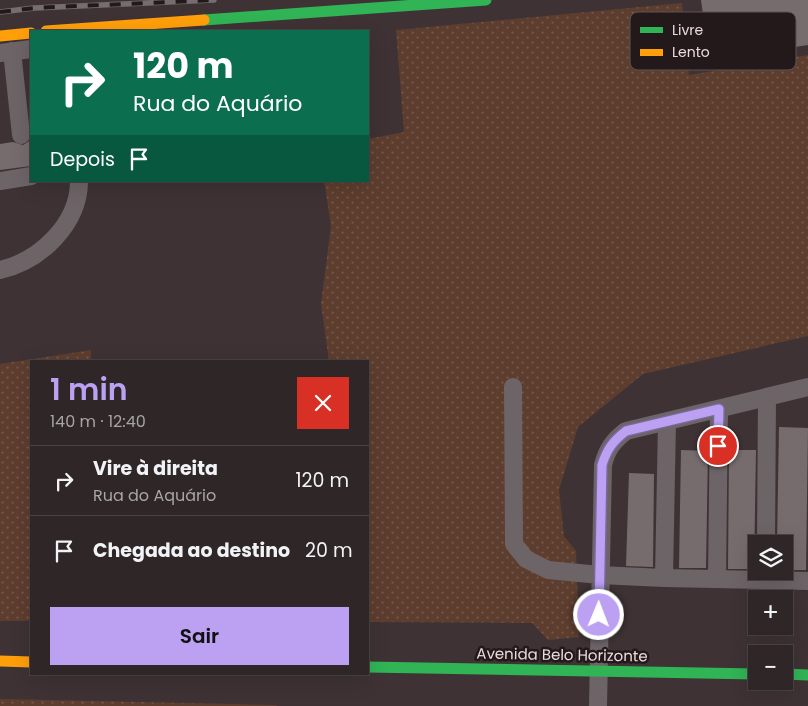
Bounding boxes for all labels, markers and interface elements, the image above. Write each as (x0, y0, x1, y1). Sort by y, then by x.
legend (630, 12, 796, 70)
text: Livre (672, 20, 704, 40)
text: 120 m (133, 41, 233, 90)
text: Lento (672, 42, 710, 62)
icon: right (50, 50, 115, 115)
text: Rua do Aquário (133, 88, 302, 119)
icon: arrive (125, 145, 153, 173)
text: Depois (50, 146, 115, 173)
text: 1 min (50, 368, 128, 411)
button: close (297, 377, 349, 429)
text: 140 m · 12:40 (50, 410, 146, 433)
pin (697, 425, 739, 467)
icon: arrive (704, 432, 732, 460)
text: Vire à direita (93, 455, 218, 482)
icon: right (50, 467, 78, 495)
text: 120 m (295, 467, 349, 494)
text: Rua do Aquário (93, 484, 216, 507)
map controls (748, 535, 793, 690)
button: layers (748, 535, 793, 580)
icon: arrive (50, 537, 78, 565)
text: Chegada ao destino (93, 537, 290, 564)
text: 20 m (305, 537, 353, 564)
position arrow (572, 588, 624, 640)
button: + (748, 590, 793, 635)
button: Sair (50, 607, 349, 665)
street label: Avenida Belo Horizonte (476, 643, 648, 666)
button: − (748, 645, 793, 690)

